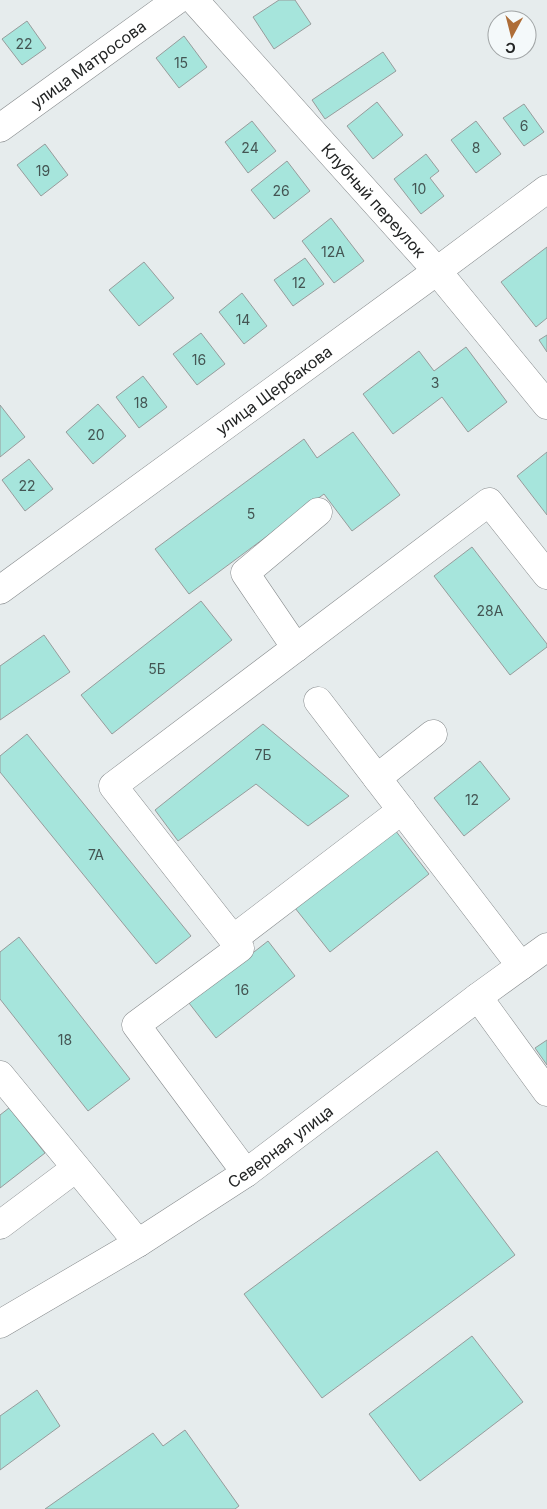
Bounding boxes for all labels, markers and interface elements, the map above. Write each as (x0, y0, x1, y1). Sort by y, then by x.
north arrow (487, 10, 537, 60)
street label: улица Матросова (27, 16, 150, 112)
house number: 22 (15, 35, 33, 52)
text: С (504, 39, 517, 57)
house number: 15 (174, 54, 188, 71)
house number: 6 (520, 117, 528, 134)
house number: 24 (241, 139, 259, 156)
street label: Клубный переулок (317, 139, 430, 262)
house number: 8 (472, 139, 480, 156)
house number: 19 (36, 162, 50, 179)
house number: 10 (412, 180, 426, 197)
house number: 26 (272, 182, 290, 199)
house number: 12А (321, 243, 345, 260)
house number: 12 (292, 274, 306, 291)
house number: 14 (236, 311, 250, 328)
street label: улица Щербакова (212, 341, 336, 439)
house number: 16 (192, 351, 206, 368)
house number: 3 (431, 374, 439, 391)
house number: 18 (134, 394, 148, 411)
house number: 20 (87, 426, 105, 443)
house number: 22 (18, 477, 36, 494)
house number: 5 (247, 505, 255, 522)
house number: 28А (477, 602, 504, 619)
house number: 5Б (148, 660, 166, 677)
house number: 7Б (255, 746, 271, 763)
house number: 12 (465, 791, 479, 808)
house number: 7А (88, 846, 104, 863)
house number: 16 (235, 981, 249, 998)
house number: 18 (58, 1031, 72, 1048)
street label: Северная улица (224, 1101, 337, 1192)

